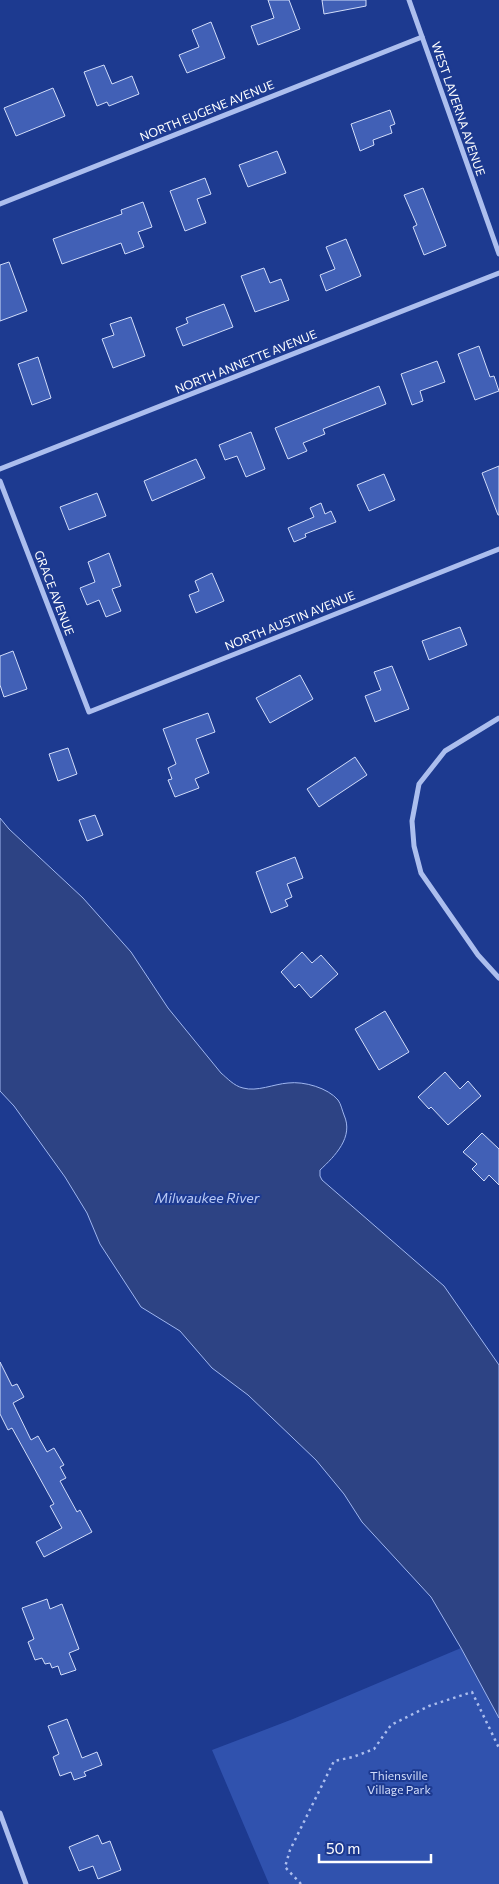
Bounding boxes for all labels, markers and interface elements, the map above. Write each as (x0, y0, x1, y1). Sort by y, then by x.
street label: WEST LAVERNA AVENUE (429, 40, 489, 178)
street label: NORTH EUGENE AVENUE (137, 77, 276, 143)
street label: NORTH ANNETTE AVENUE (173, 326, 319, 396)
street label: GRACE AVENUE (32, 548, 78, 637)
street label: NORTH AUSTIN AVENUE (222, 587, 357, 653)
water label: Milwaukee River (155, 1189, 260, 1206)
park label: Thiensville Village Park (367, 1768, 431, 1796)
scale bar (319, 1832, 432, 1864)
text: 50 m (326, 1839, 360, 1857)

